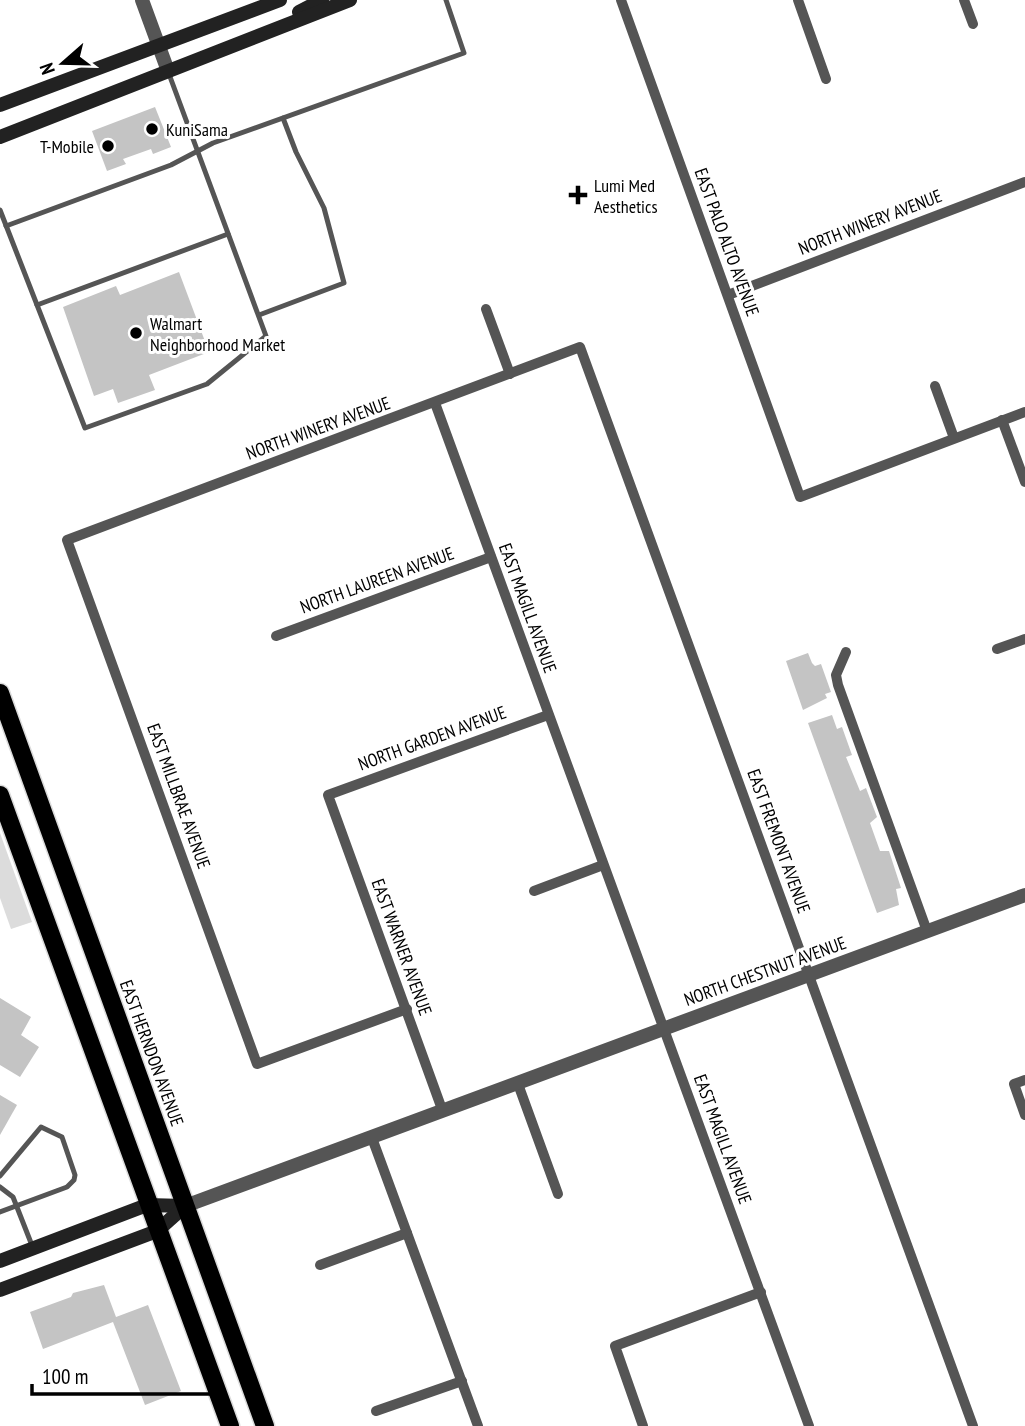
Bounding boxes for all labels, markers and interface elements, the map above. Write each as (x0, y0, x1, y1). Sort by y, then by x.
north arrow (28, 28, 98, 98)
text: N (34, 60, 60, 78)
place label: KuniSama (166, 118, 228, 141)
marker: KuniSama (144, 121, 160, 137)
place label: T-Mobile (40, 135, 94, 158)
marker: T-Mobile (100, 138, 116, 154)
street label: EAST PALO ALTO AVENUE (690, 165, 764, 319)
place label: Lumi Med Aesthetics (594, 174, 658, 218)
street label: NORTH WINERY AVENUE (795, 184, 945, 260)
marker: Lumi Med Aesthetics (568, 185, 588, 205)
place label: Walmart Neighborhood Market (150, 312, 285, 356)
marker: Walmart Neighborhood Market (128, 325, 144, 341)
street label: NORTH WINERY AVENUE (243, 391, 393, 465)
street label: EAST MAGILL AVENUE (494, 540, 562, 676)
street label: NORTH LAUREEN AVENUE (297, 541, 457, 619)
street label: NORTH GARDEN AVENUE (355, 701, 509, 775)
street label: EAST MILLBRAE AVENUE (142, 720, 216, 872)
street label: EAST FREMONT AVENUE (742, 766, 816, 916)
street label: EAST WARNER AVENUE (367, 876, 437, 1018)
street label: NORTH CHESTNUT AVENUE (681, 931, 849, 1011)
street label: EAST HERNDON AVENUE (115, 977, 189, 1129)
street label: EAST MAGILL AVENUE (689, 1071, 757, 1207)
scale bar (32, 1352, 215, 1396)
text: 100 m (42, 1363, 88, 1390)

